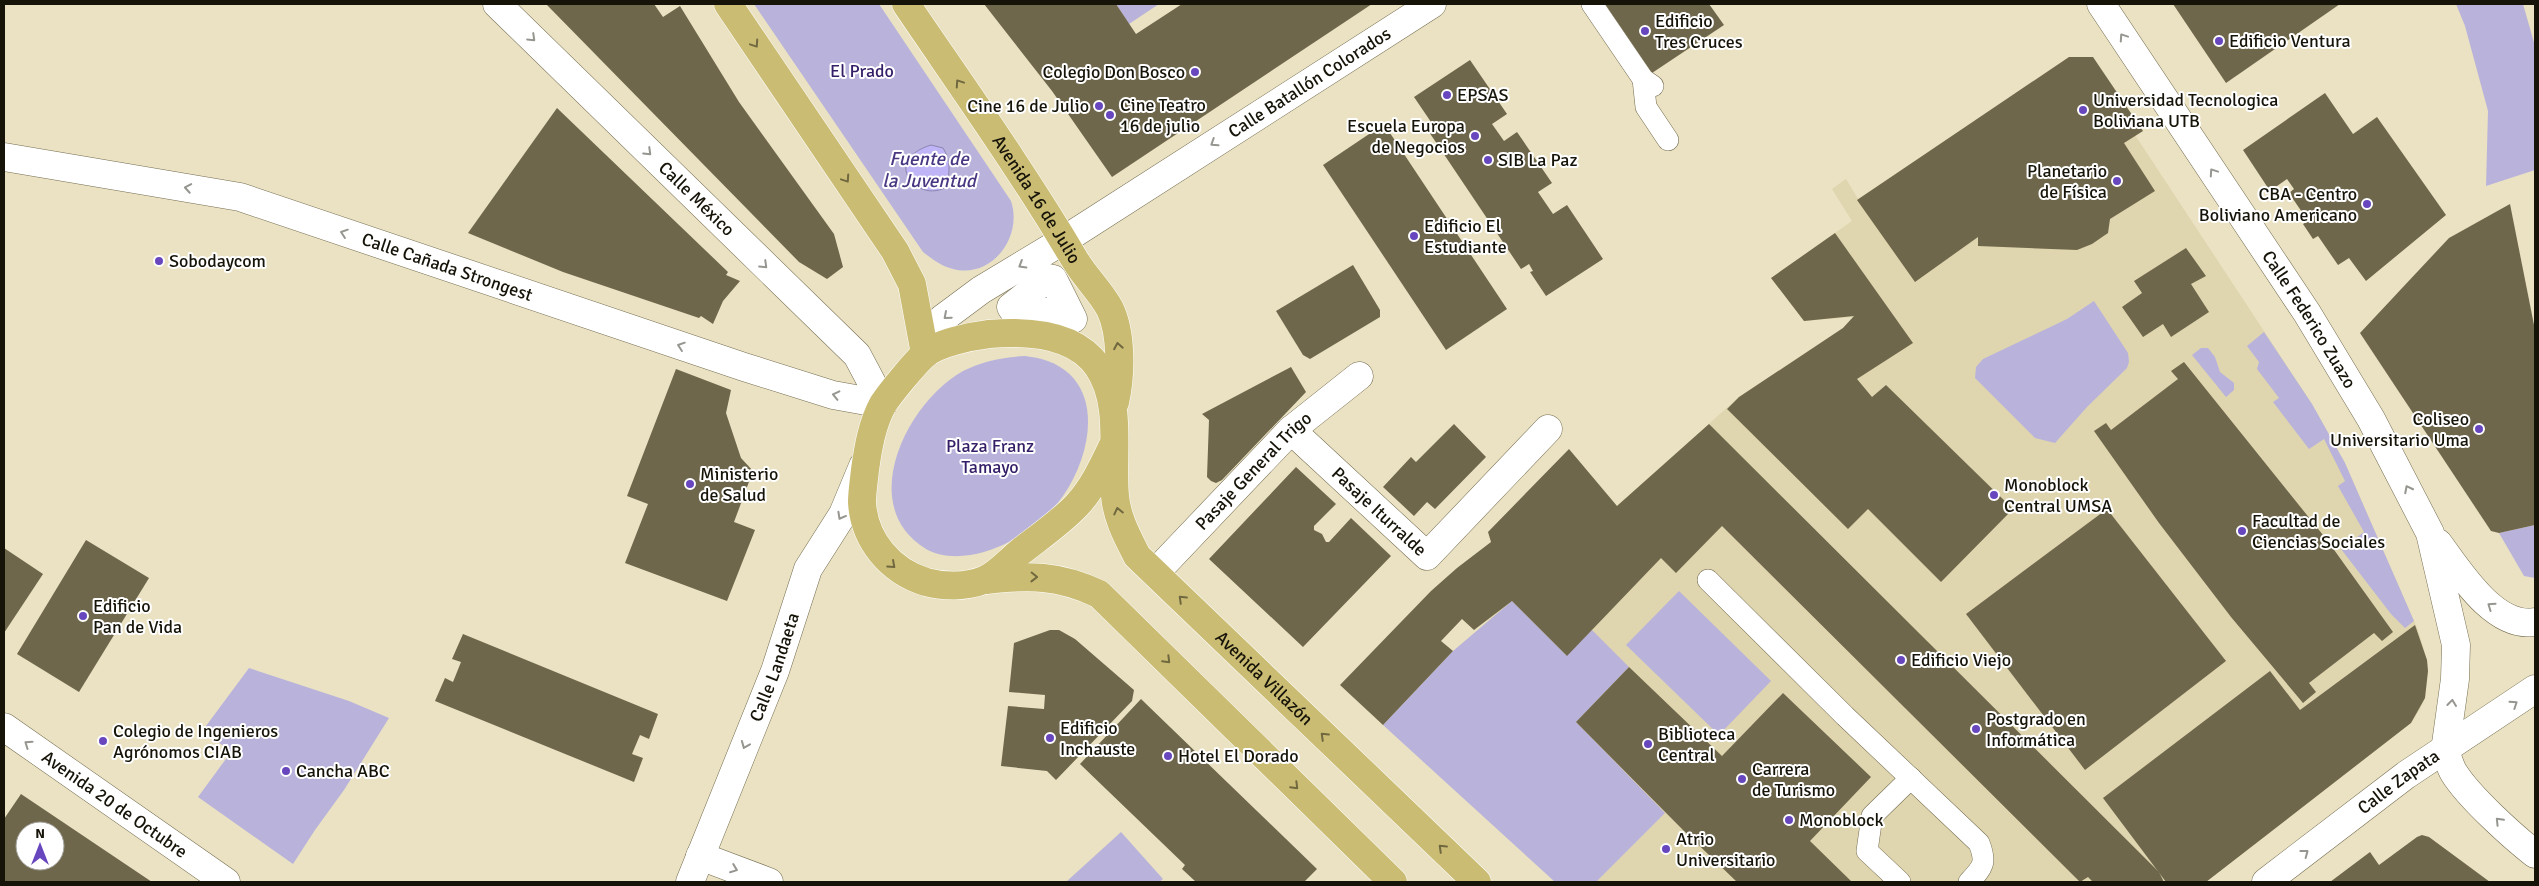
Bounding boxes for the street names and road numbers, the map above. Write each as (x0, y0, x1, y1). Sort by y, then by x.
street label: Calle Batallón Colorados (1224, 22, 1395, 143)
street label: Avenida 16 de Julio (987, 131, 1086, 268)
street label: Calle México (654, 157, 739, 241)
street label: Calle Cañada Strongest (359, 228, 536, 306)
street label: Calle Federico Zuazo (2257, 246, 2361, 392)
street label: Pasaje General Trigo (1191, 407, 1316, 535)
street label: Pasaje Iturralde (1327, 462, 1431, 561)
street label: Calle Landaeta (745, 610, 804, 725)
street label: Avenida Villazón (1211, 626, 1318, 730)
street label: Calle Zapata (2353, 745, 2444, 819)
street label: Avenida 20 de Octubre (38, 746, 192, 863)

